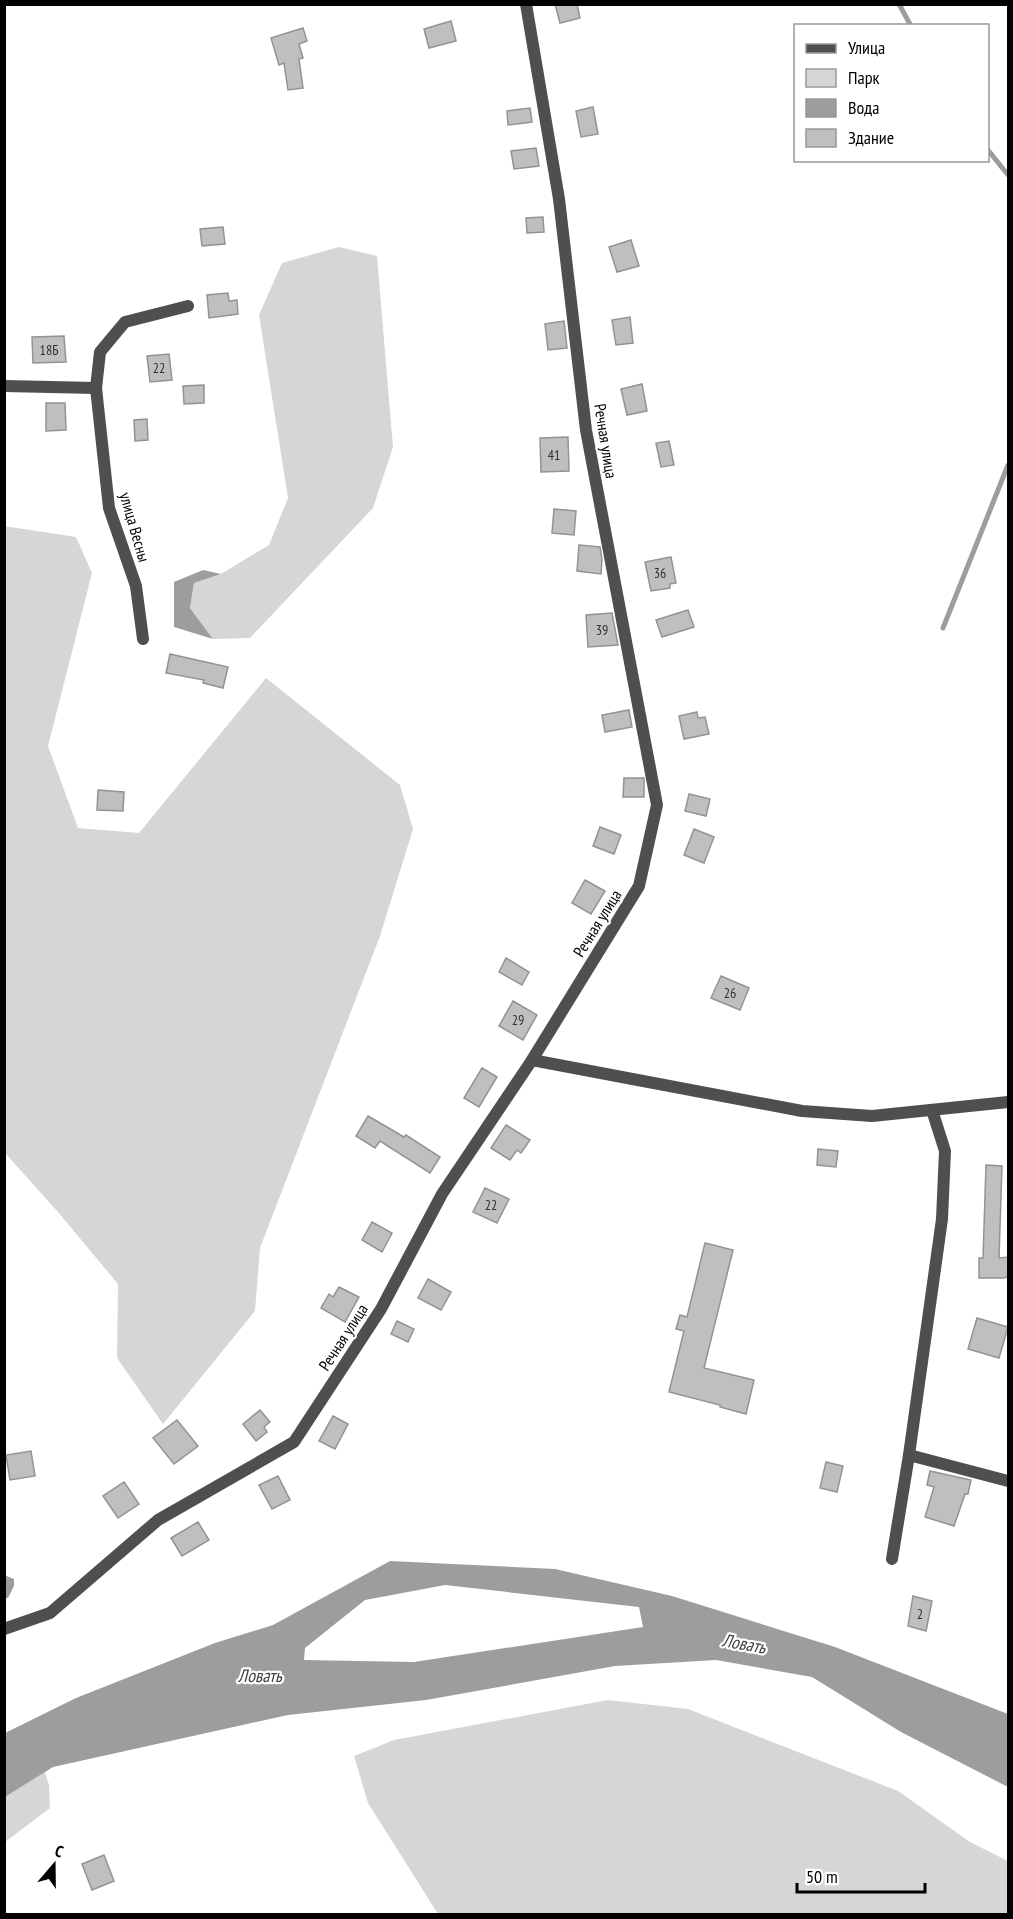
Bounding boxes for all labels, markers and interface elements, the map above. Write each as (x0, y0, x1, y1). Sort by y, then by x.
legend (794, 24, 989, 162)
text: Улица (848, 36, 885, 59)
text: Парк (848, 66, 879, 89)
text: Вода (848, 96, 879, 119)
text: Здание (848, 126, 894, 149)
house number: 18Б (40, 341, 58, 359)
house number: 22 (153, 359, 165, 377)
street label: Речная улица (590, 402, 622, 480)
house number: 41 (548, 446, 560, 464)
street label: улица Весны (116, 490, 154, 564)
house number: 36 (654, 564, 666, 582)
house number: 39 (596, 621, 608, 639)
street label: Речная улица (569, 886, 625, 960)
house number: 26 (724, 984, 736, 1002)
house number: 29 (512, 1011, 524, 1029)
house number: 22 (485, 1196, 497, 1214)
street label: Речная улица (314, 1300, 372, 1374)
house number: 2 (917, 1605, 923, 1623)
water label: Ловать (720, 1628, 769, 1659)
water label: Ловать (237, 1664, 283, 1687)
north arrow (24, 1835, 84, 1895)
text: С (52, 1840, 67, 1862)
scale bar (797, 1856, 924, 1894)
text: 50 m (806, 1865, 838, 1888)

